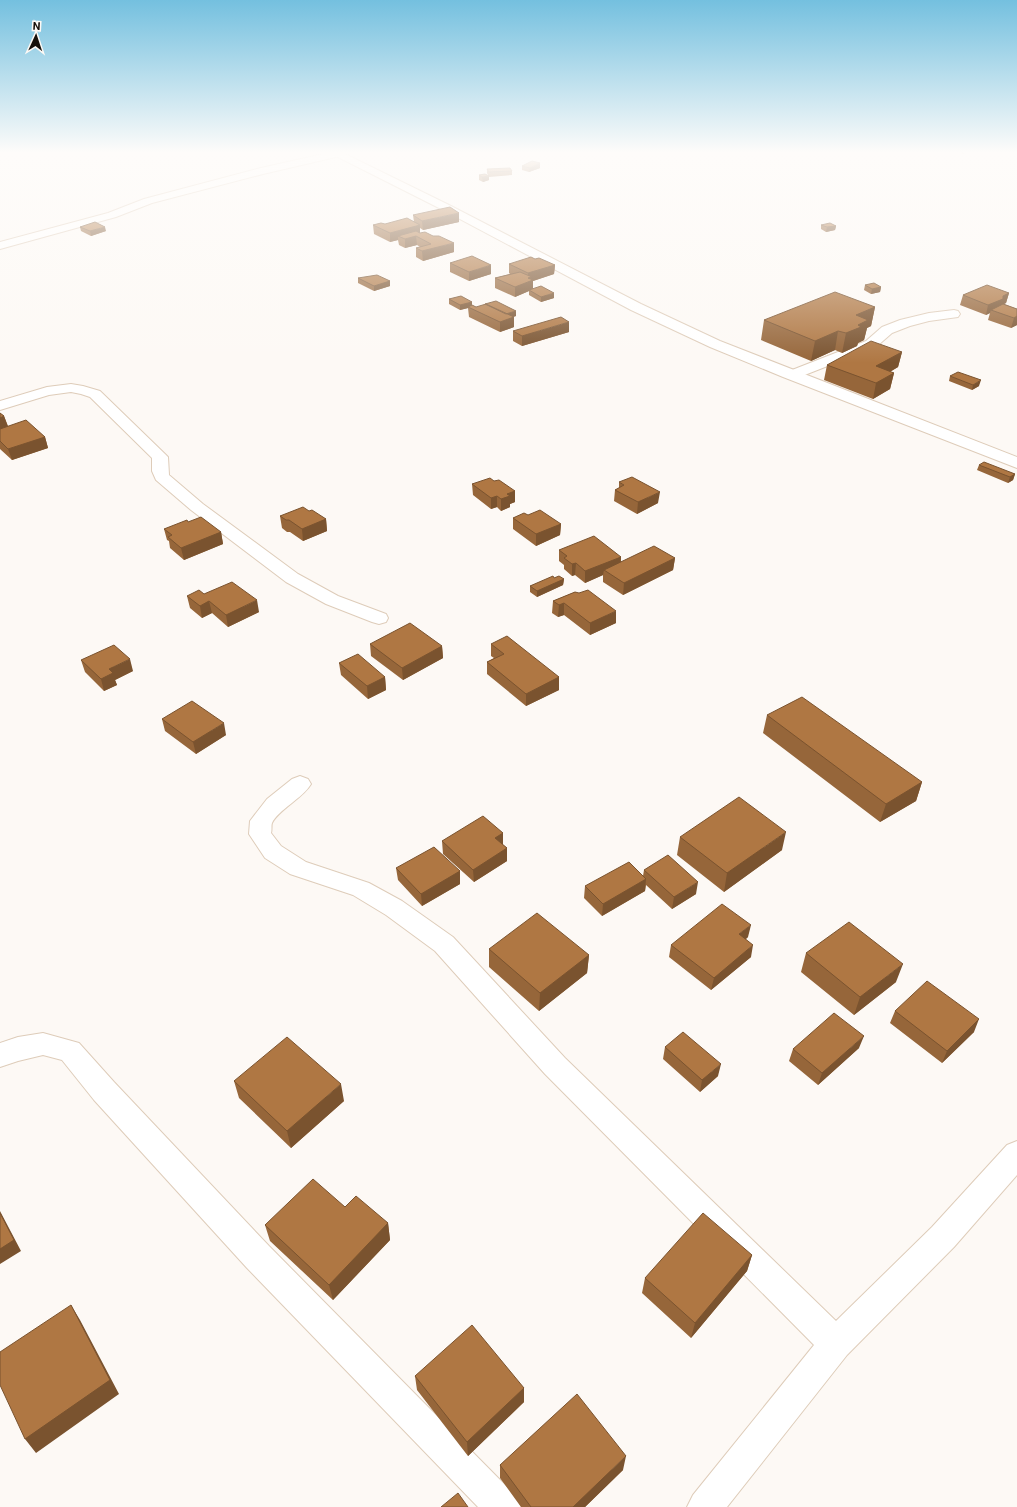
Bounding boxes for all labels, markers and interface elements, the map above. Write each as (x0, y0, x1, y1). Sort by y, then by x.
north arrow (16, 16, 56, 56)
text: N (32, 20, 41, 33)

